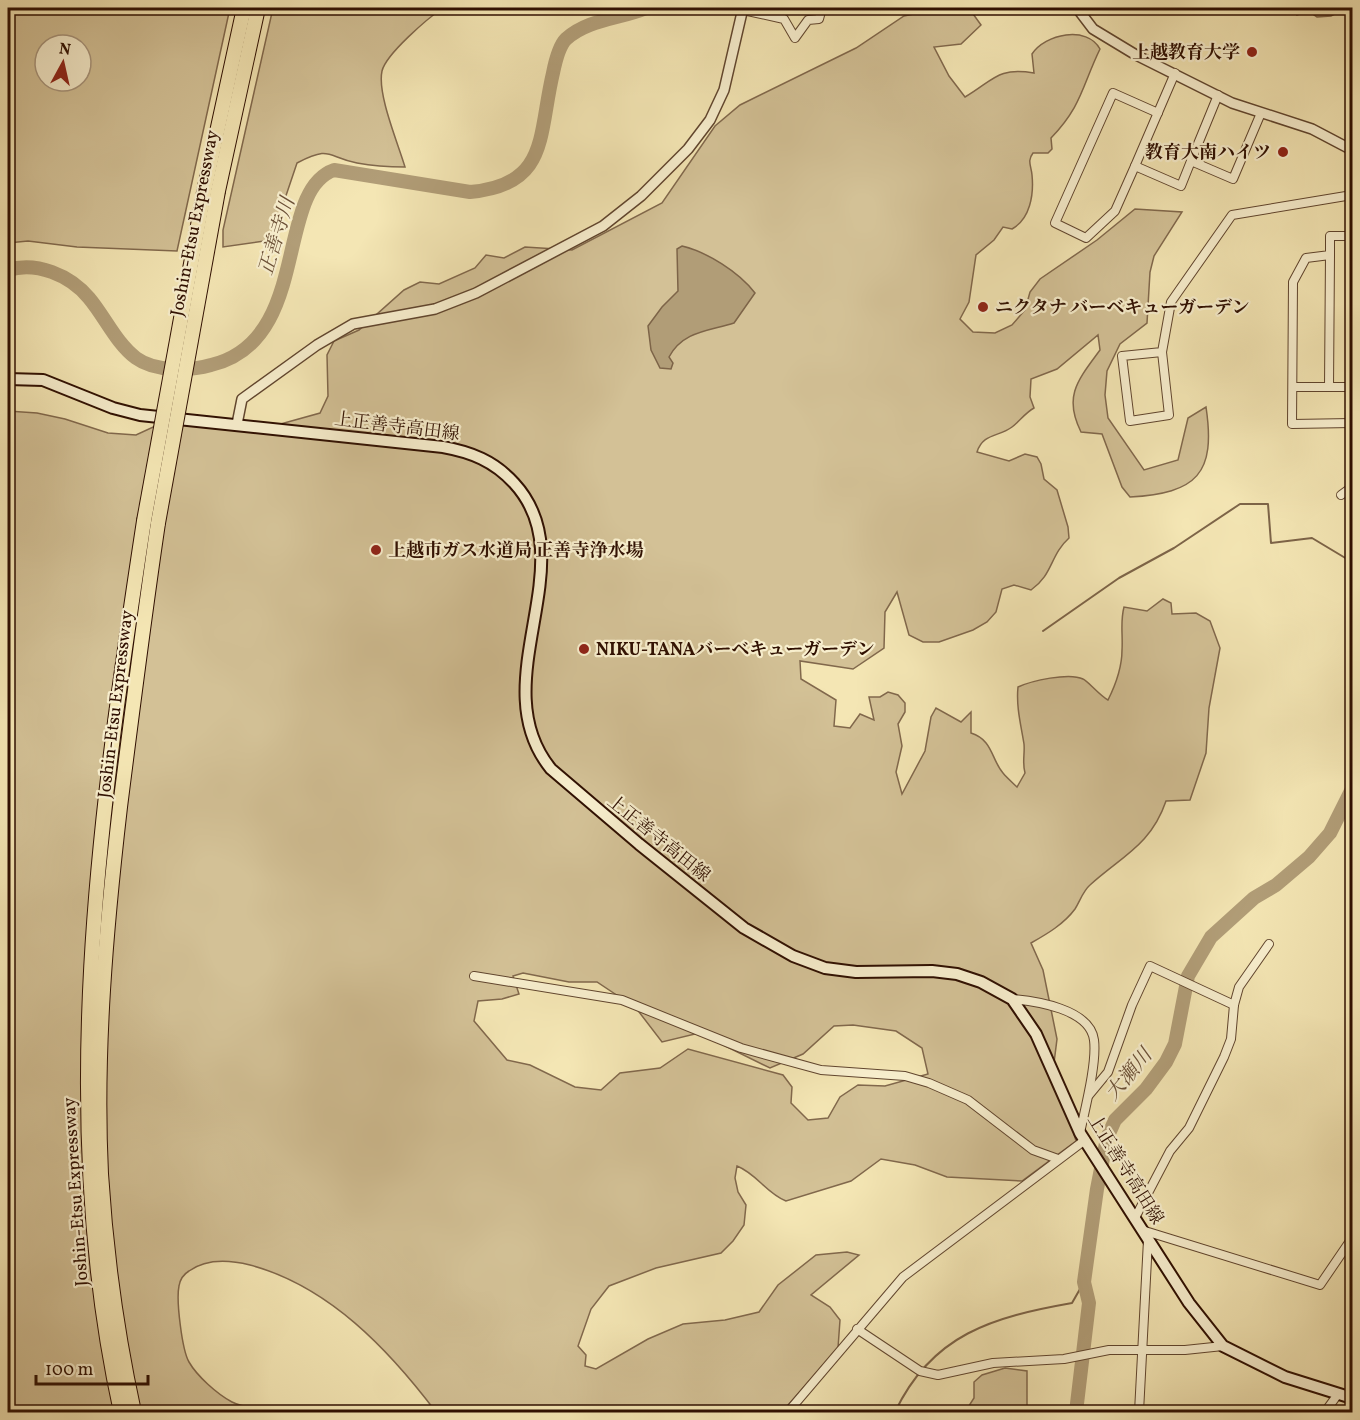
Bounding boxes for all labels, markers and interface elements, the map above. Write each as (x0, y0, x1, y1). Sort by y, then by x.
north arrow (33, 33, 93, 93)
text: N (58, 38, 72, 62)
place label: 上越教育大学 (1132, 41, 1240, 66)
marker: 上越教育大学 (1245, 45, 1259, 59)
street label: Joshin-Etsu Expressway (165, 128, 226, 319)
place label: 教育大南ハイツ (1145, 141, 1271, 166)
marker: 教育大南ハイツ (1276, 145, 1290, 159)
water label: 正善寺川 (253, 192, 304, 279)
place label: ニクタナ バーベキューガーデン (995, 296, 1250, 321)
marker: ニクタナ バーベキューガーデン (976, 300, 990, 314)
street label: 上正善寺高田線 (333, 407, 461, 448)
place label: 上越市ガス水道局 正善寺浄水場 (388, 539, 644, 564)
marker: 上越市ガス水道局 正善寺浄水場 (369, 543, 383, 557)
street label: Joshin-Etsu Expressway (93, 608, 140, 800)
place label: NIKU-TANAバーベキューガーデン (596, 638, 875, 663)
marker: NIKU-TANAバーベキューガーデン (577, 642, 591, 656)
street label: 上正善寺高田線 (601, 790, 715, 889)
water label: 大瀬川 (1100, 1042, 1161, 1107)
street label: Joshin-Etsu Expressway (57, 1096, 96, 1287)
street label: 上正善寺高田線 (1081, 1110, 1169, 1230)
scale bar (36, 1348, 148, 1386)
text: 100 m (45, 1358, 94, 1383)

